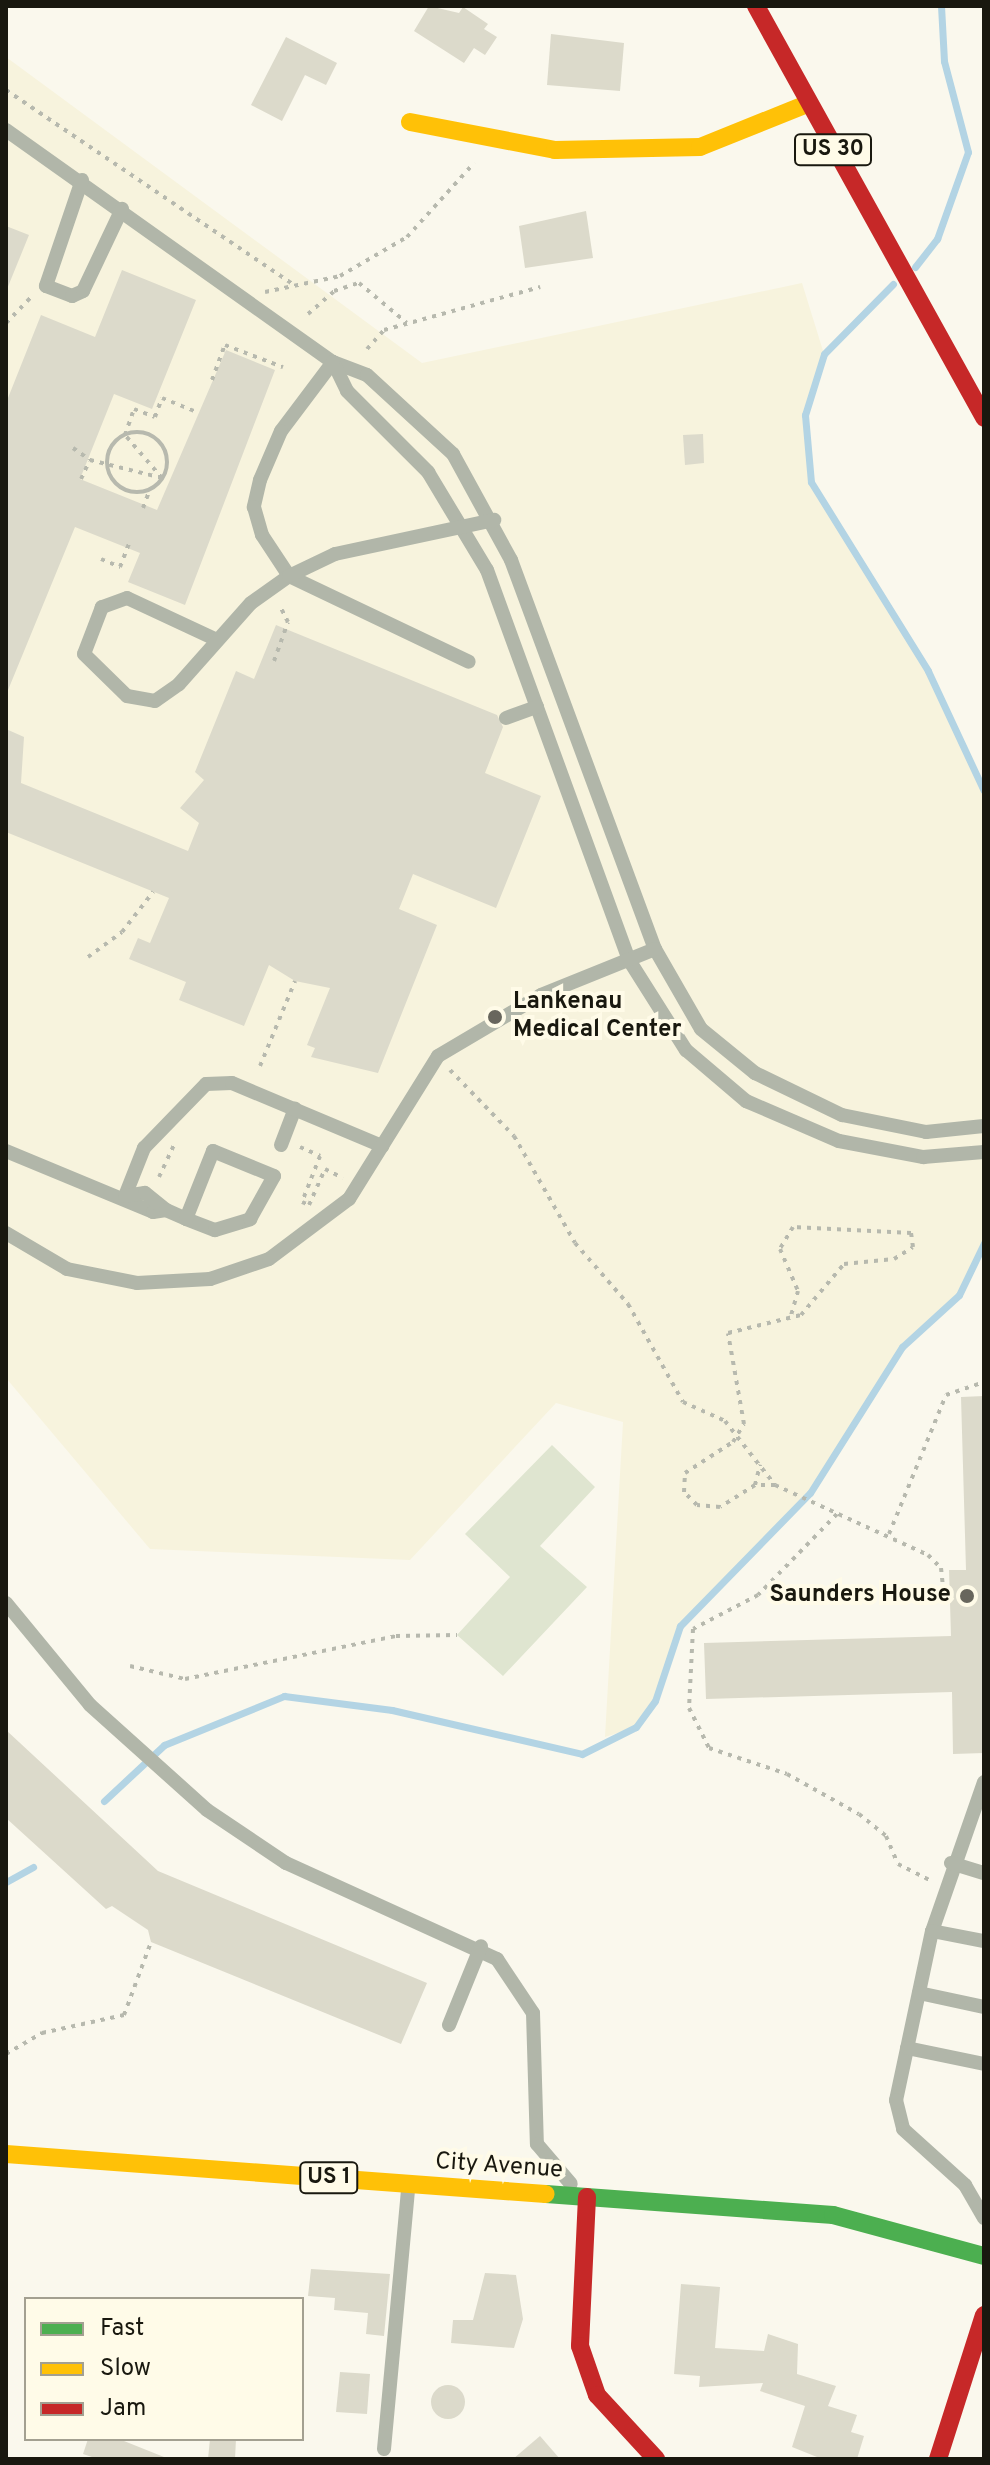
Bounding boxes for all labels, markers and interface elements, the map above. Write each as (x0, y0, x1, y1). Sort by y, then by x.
road number: US 30 (793, 132, 873, 168)
place label: Lankenau Medical Center (513, 989, 681, 1045)
marker: Lankenau Medical Center (484, 1006, 506, 1028)
place label: Saunders House (769, 1582, 951, 1610)
marker: Saunders House (958, 1587, 976, 1605)
street label: City Avenue (434, 2148, 564, 2186)
road number: US 1 (299, 2160, 359, 2196)
legend (24, 2297, 304, 2441)
text: Fast (100, 2314, 144, 2344)
text: Slow (100, 2354, 151, 2384)
text: Jam (100, 2394, 146, 2424)

